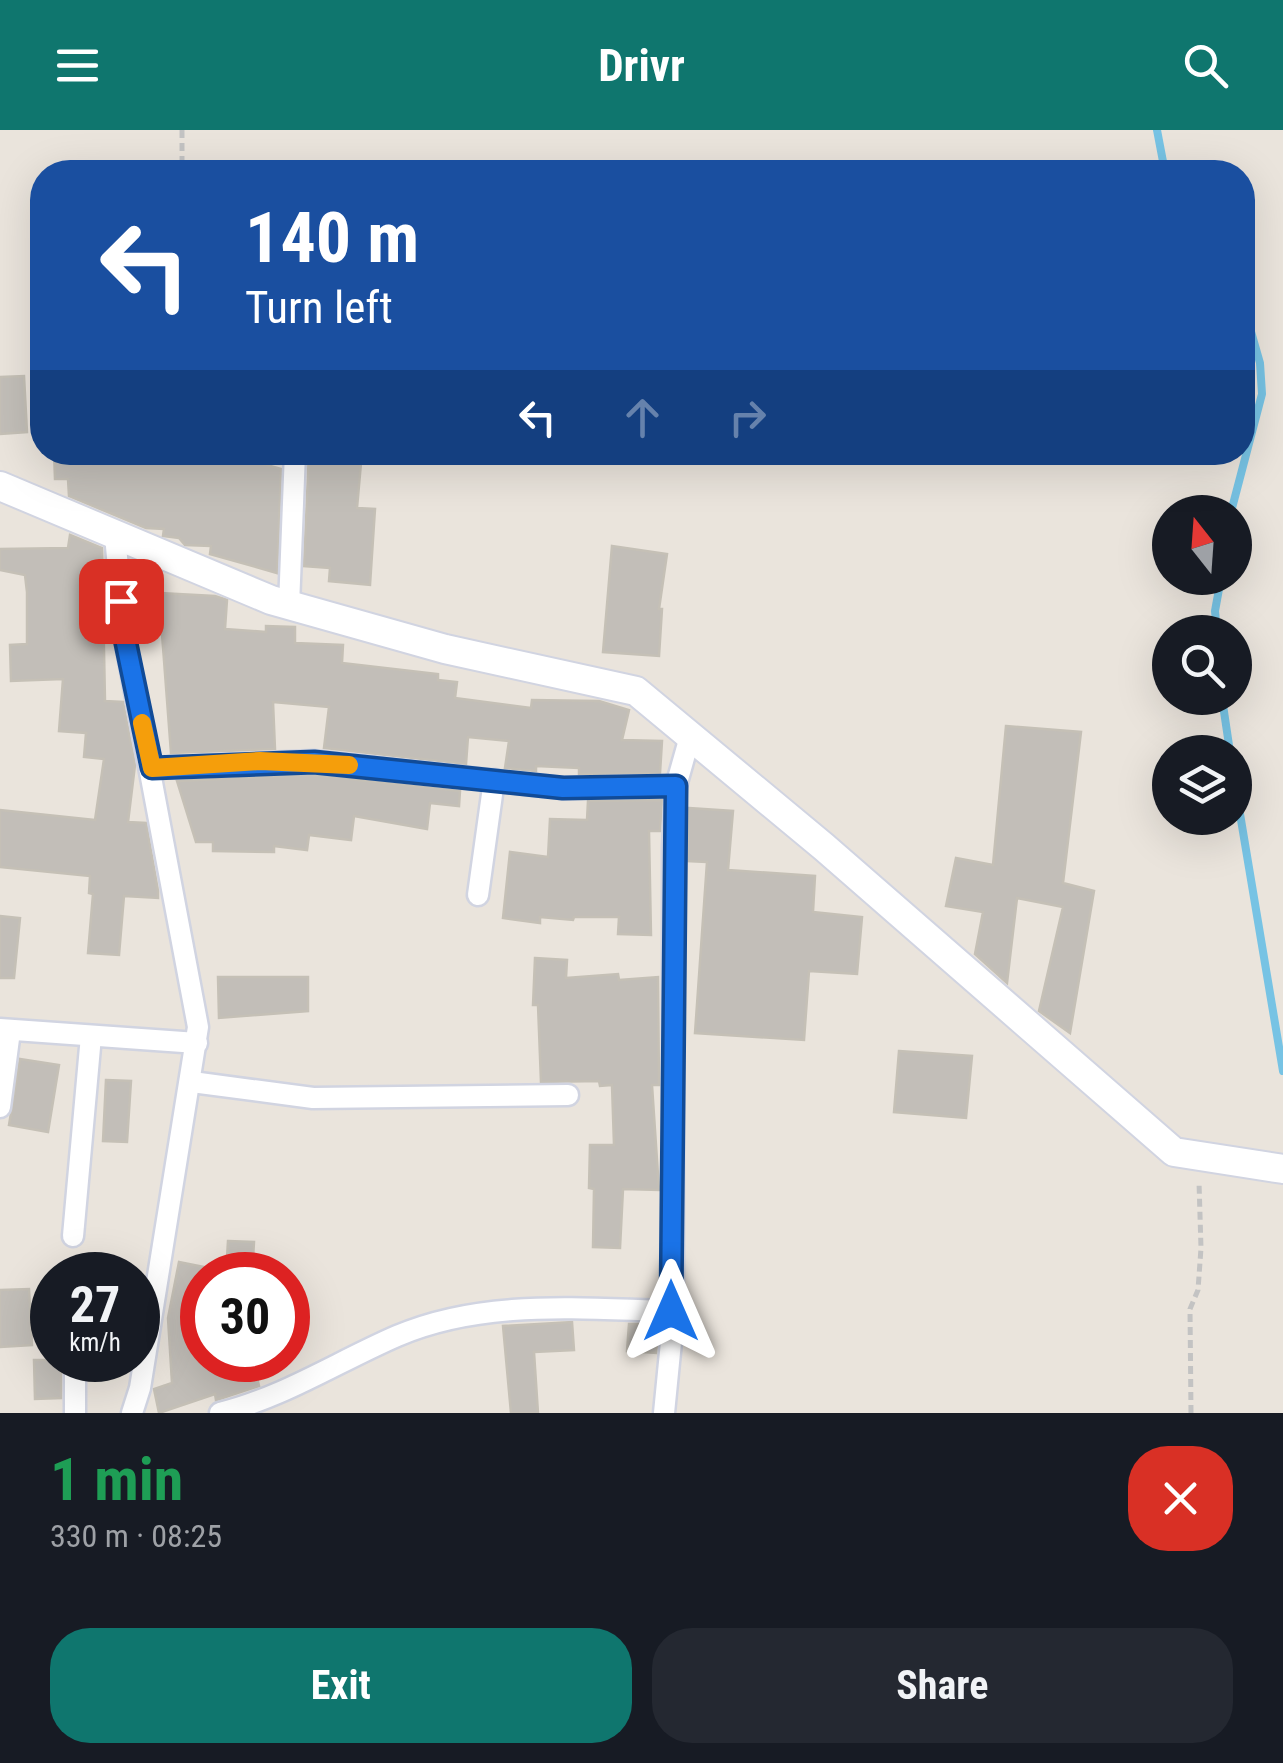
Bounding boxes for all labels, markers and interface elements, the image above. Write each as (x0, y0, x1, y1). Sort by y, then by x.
icon: menu (50, 38, 105, 93)
icon: search (1178, 38, 1233, 93)
text: Drivr (598, 39, 685, 92)
text: 140 m (245, 197, 419, 279)
icon: left (80, 200, 210, 330)
text: Turn left (245, 281, 393, 334)
icon: left (510, 390, 565, 445)
icon: ahead (615, 390, 670, 445)
icon: right (720, 390, 775, 445)
north arrow (1152, 495, 1252, 595)
map controls (1152, 495, 1252, 835)
pin (79, 559, 164, 644)
icon: arrive (94, 574, 149, 629)
button: search (1152, 615, 1252, 715)
button: layers (1152, 735, 1252, 835)
speed limit sign: 30 (180, 1252, 310, 1382)
position arrow (619, 1259, 723, 1363)
text: 27 (70, 1276, 120, 1334)
text: km/h (69, 1328, 121, 1357)
text: 1 min (50, 1444, 183, 1515)
button: close (1128, 1446, 1233, 1551)
text: 330 m · 08:25 (50, 1517, 222, 1555)
button: Exit (50, 1628, 632, 1743)
button: Share (652, 1628, 1233, 1743)

